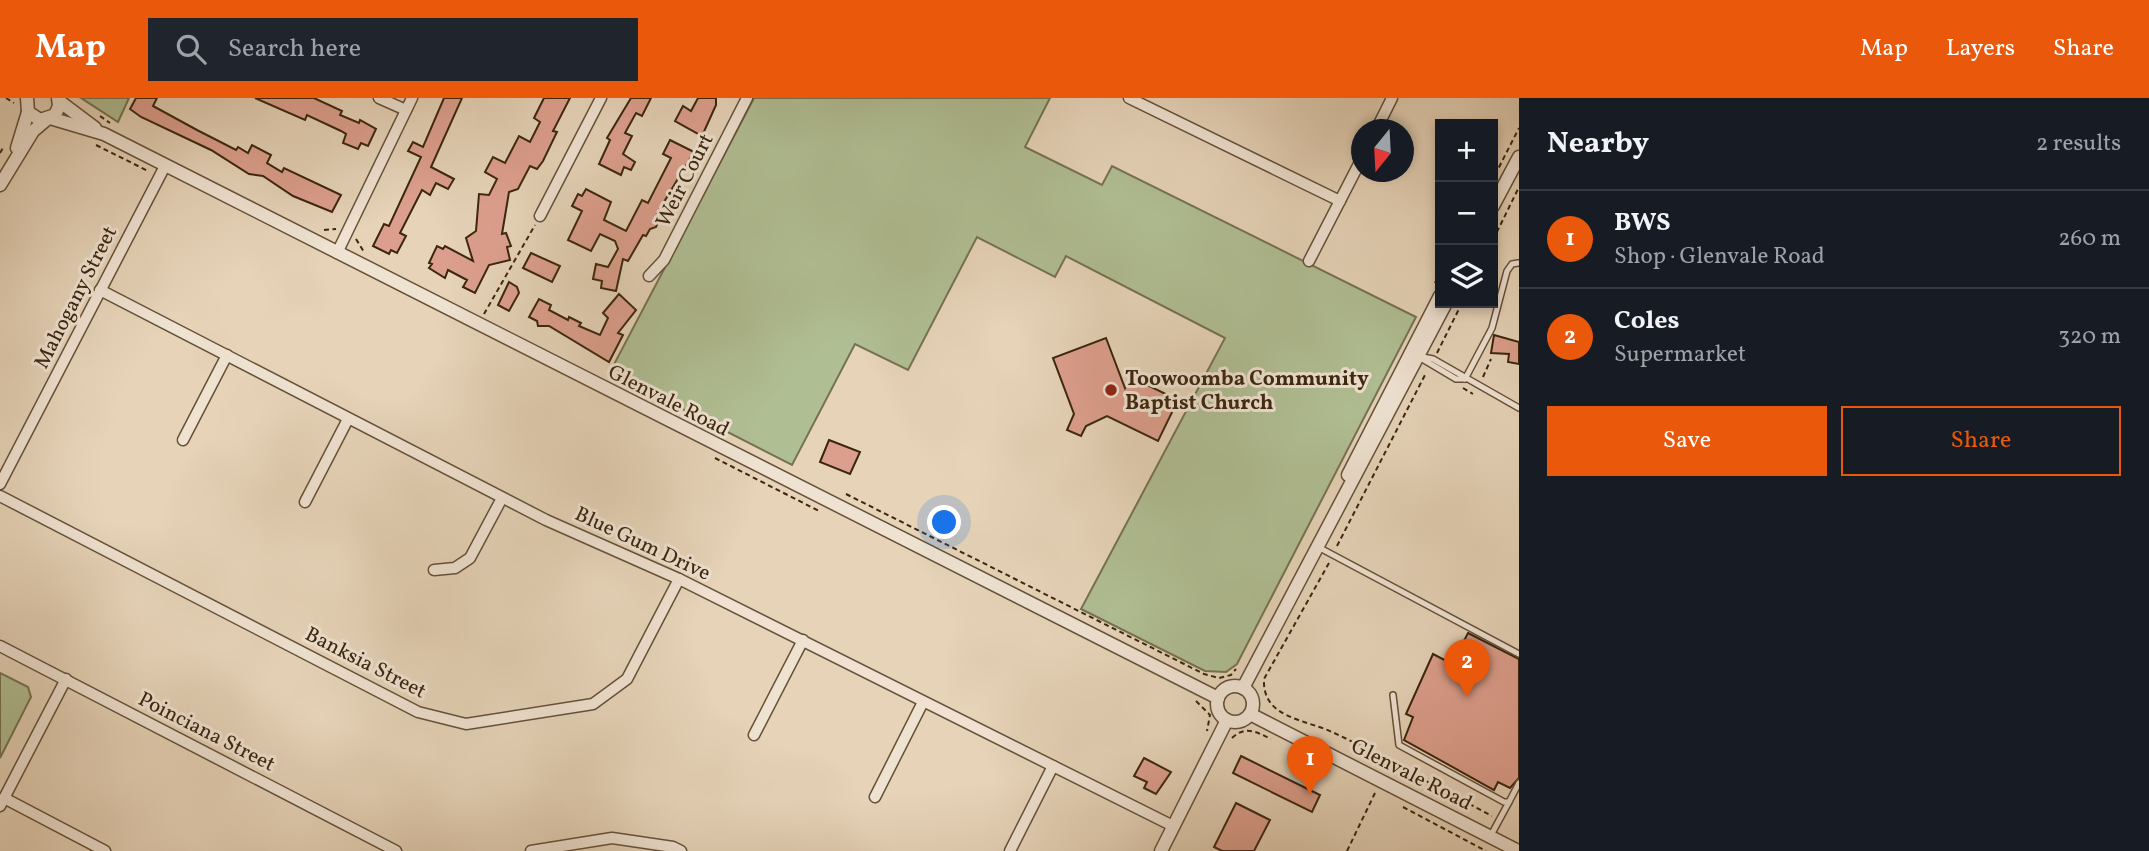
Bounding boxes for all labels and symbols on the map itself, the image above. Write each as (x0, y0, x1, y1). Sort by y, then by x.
north arrow (1351, 119, 1414, 182)
street label: Weir Court (649, 129, 721, 233)
street label: Mahogany Street (28, 221, 125, 374)
street label: Glenvale Road (603, 358, 734, 444)
place label: Toowoomba Community Baptist Church (1125, 365, 1369, 418)
marker: Toowoomba Community Baptist Church (1103, 382, 1119, 398)
street label: Blue Gum Drive (570, 500, 715, 589)
your location (927, 505, 961, 539)
street label: Banksia Street (300, 620, 431, 706)
pin: 2 (1444, 639, 1490, 697)
street label: Poinciana Street (133, 685, 280, 779)
street label: Glenvale Road (1346, 732, 1477, 818)
pin: 1 (1287, 736, 1333, 794)

